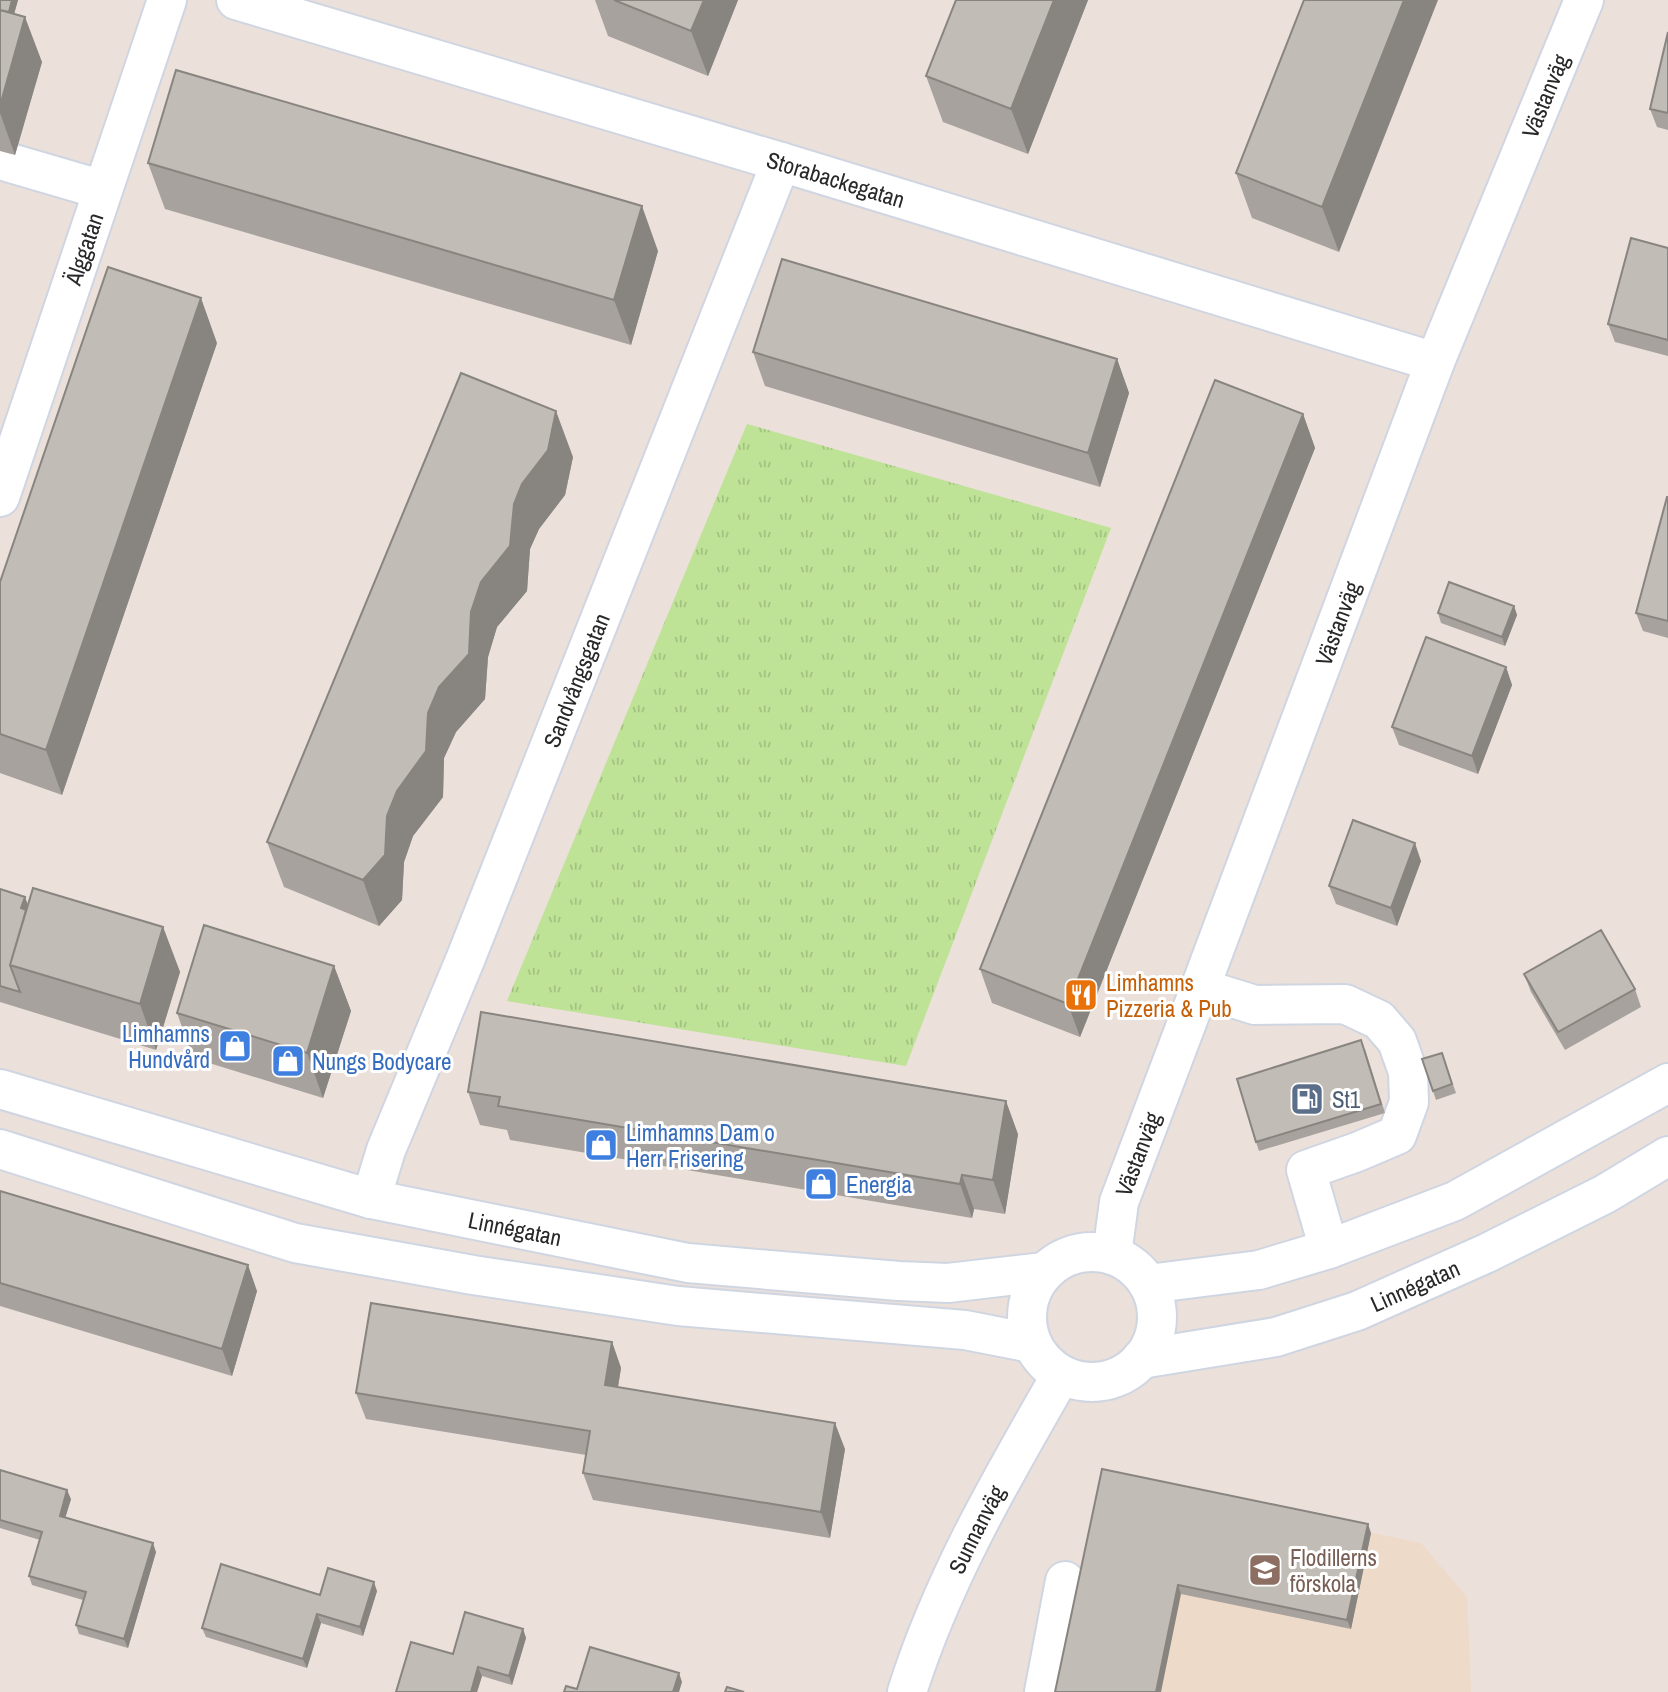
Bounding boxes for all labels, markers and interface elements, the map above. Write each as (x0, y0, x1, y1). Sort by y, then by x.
street label: Västanväg (1514, 49, 1576, 142)
street label: Storabackegatan (763, 143, 909, 214)
street label: Älggatan (57, 208, 110, 290)
street label: Västanväg (1307, 576, 1367, 670)
street label: Sandvångsgatan (535, 609, 616, 752)
place label: Limhamns Pizzeria & Pub (1106, 967, 1232, 1024)
restaurant icon: Limhamns Pizzeria & Pub (1062, 976, 1100, 1014)
place label: Limhamns Hundvård (122, 1018, 210, 1075)
shop icon: Limhamns Hundvård (216, 1027, 254, 1065)
shop icon: Nungs Bodycare (269, 1042, 307, 1080)
place label: Nungs Bodycare (312, 1046, 451, 1077)
fuel station icon: St1 (1288, 1080, 1326, 1118)
place label: St1 (1332, 1084, 1361, 1115)
street label: Västanväg (1107, 1107, 1167, 1200)
place label: Limhamns Dam o Herr Frisering (626, 1117, 775, 1174)
shop icon: Limhamns Dam o Herr Frisering (582, 1126, 620, 1164)
shop icon: Energia (802, 1165, 840, 1203)
place label: Energia (846, 1169, 913, 1200)
street label: Linnégatan (466, 1204, 565, 1253)
street label: Linnégatan (1365, 1252, 1464, 1319)
street label: Sunnanväg (940, 1479, 1012, 1579)
place label: Flodillerns förskola (1290, 1542, 1377, 1599)
school or university icon: Flodillerns förskola (1246, 1551, 1284, 1589)

